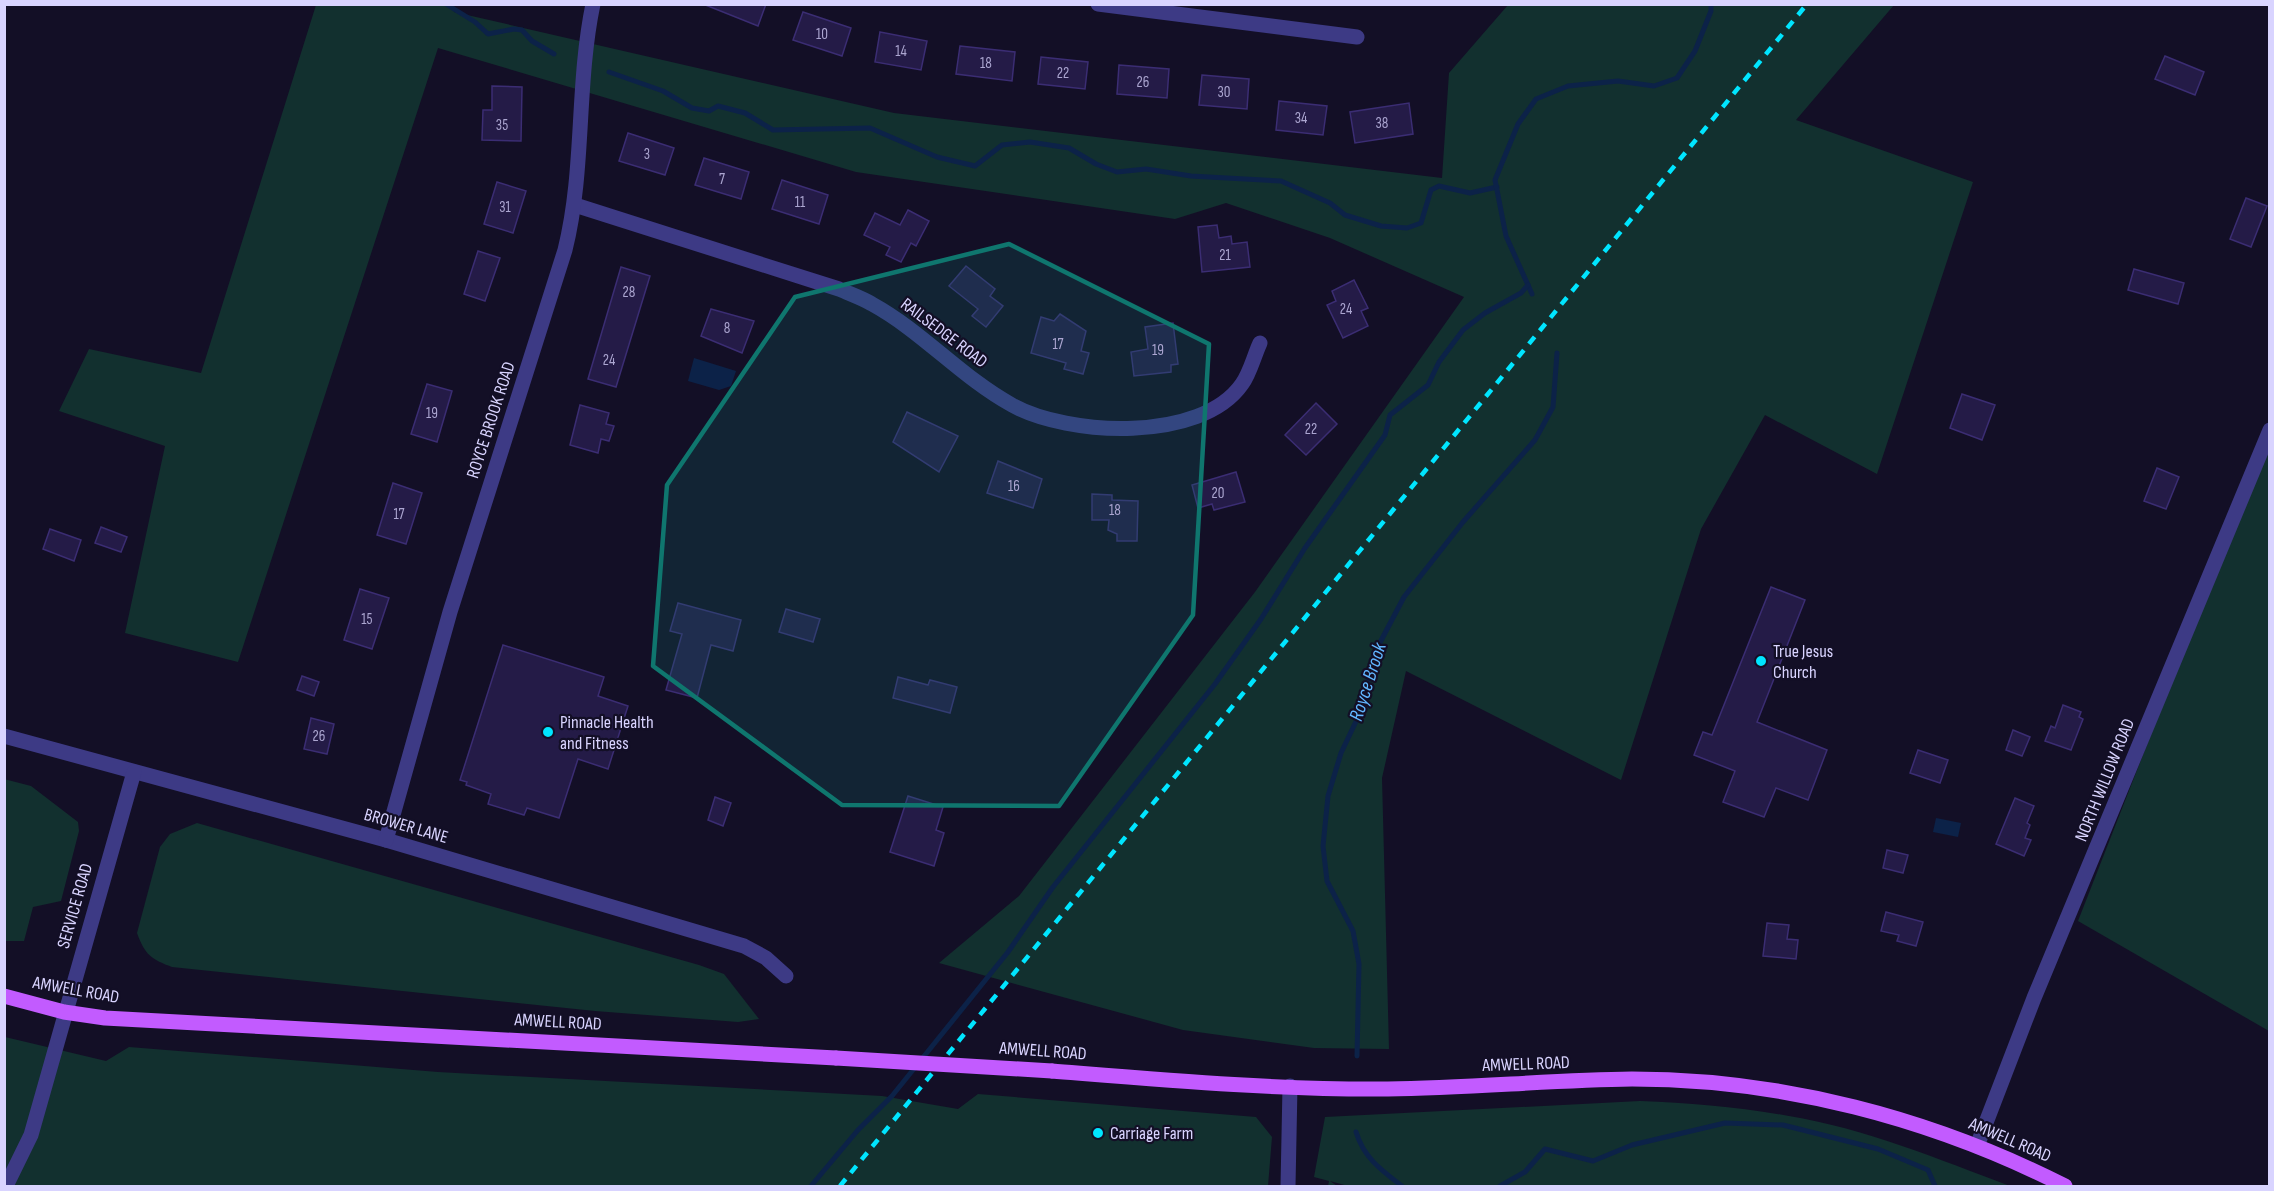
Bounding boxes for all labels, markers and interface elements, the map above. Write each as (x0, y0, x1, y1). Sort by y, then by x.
house number: 10 (816, 25, 828, 44)
house number: 14 (895, 42, 907, 61)
house number: 18 (980, 54, 992, 73)
house number: 22 (1057, 64, 1069, 83)
house number: 26 (1137, 73, 1149, 92)
house number: 30 (1218, 83, 1230, 102)
house number: 34 (1295, 109, 1307, 128)
house number: 38 (1376, 114, 1388, 133)
house number: 35 (496, 116, 508, 135)
house number: 3 (644, 145, 650, 164)
house number: 7 (719, 170, 725, 189)
house number: 11 (795, 193, 806, 212)
house number: 31 (499, 198, 512, 217)
house number: 21 (1219, 246, 1231, 265)
house number: 28 (623, 283, 635, 302)
street label: RAILSEDGE ROAD (897, 294, 991, 372)
house number: 24 (1340, 300, 1352, 319)
house number: 8 (724, 319, 730, 338)
house number: 17 (1052, 335, 1064, 354)
house number: 19 (1152, 341, 1164, 360)
house number: 24 (603, 351, 615, 370)
street label: ROYCE BROOK ROAD (462, 359, 520, 481)
house number: 19 (426, 404, 438, 423)
house number: 22 (1305, 420, 1317, 439)
house number: 16 (1008, 477, 1020, 496)
house number: 20 (1212, 484, 1224, 503)
house number: 18 (1109, 501, 1121, 520)
house number: 17 (393, 505, 405, 524)
house number: 15 (361, 610, 373, 629)
water label: Royce Brook (1344, 639, 1392, 724)
place label: True Jesus Church (1773, 641, 1833, 683)
marker: True Jesus Church (1754, 654, 1768, 668)
place label: Pinnacle Health and Fitness (560, 712, 654, 754)
street label: NORTH WILLOW ROAD (2071, 715, 2139, 845)
marker: Pinnacle Health and Fitness (541, 725, 555, 739)
house number: 26 (313, 727, 325, 746)
street label: BROWER LANE (362, 804, 450, 848)
street label: SERVICE ROAD (53, 861, 97, 951)
street label: AMWELL ROAD (30, 972, 121, 1008)
street label: AMWELL ROAD (513, 1009, 602, 1035)
street label: AMWELL ROAD (998, 1037, 1087, 1065)
street label: AMWELL ROAD (1481, 1052, 1570, 1076)
street label: AMWELL ROAD (1965, 1113, 2054, 1167)
place label: Carriage Farm (1110, 1123, 1193, 1144)
marker: Carriage Farm (1091, 1126, 1105, 1140)

